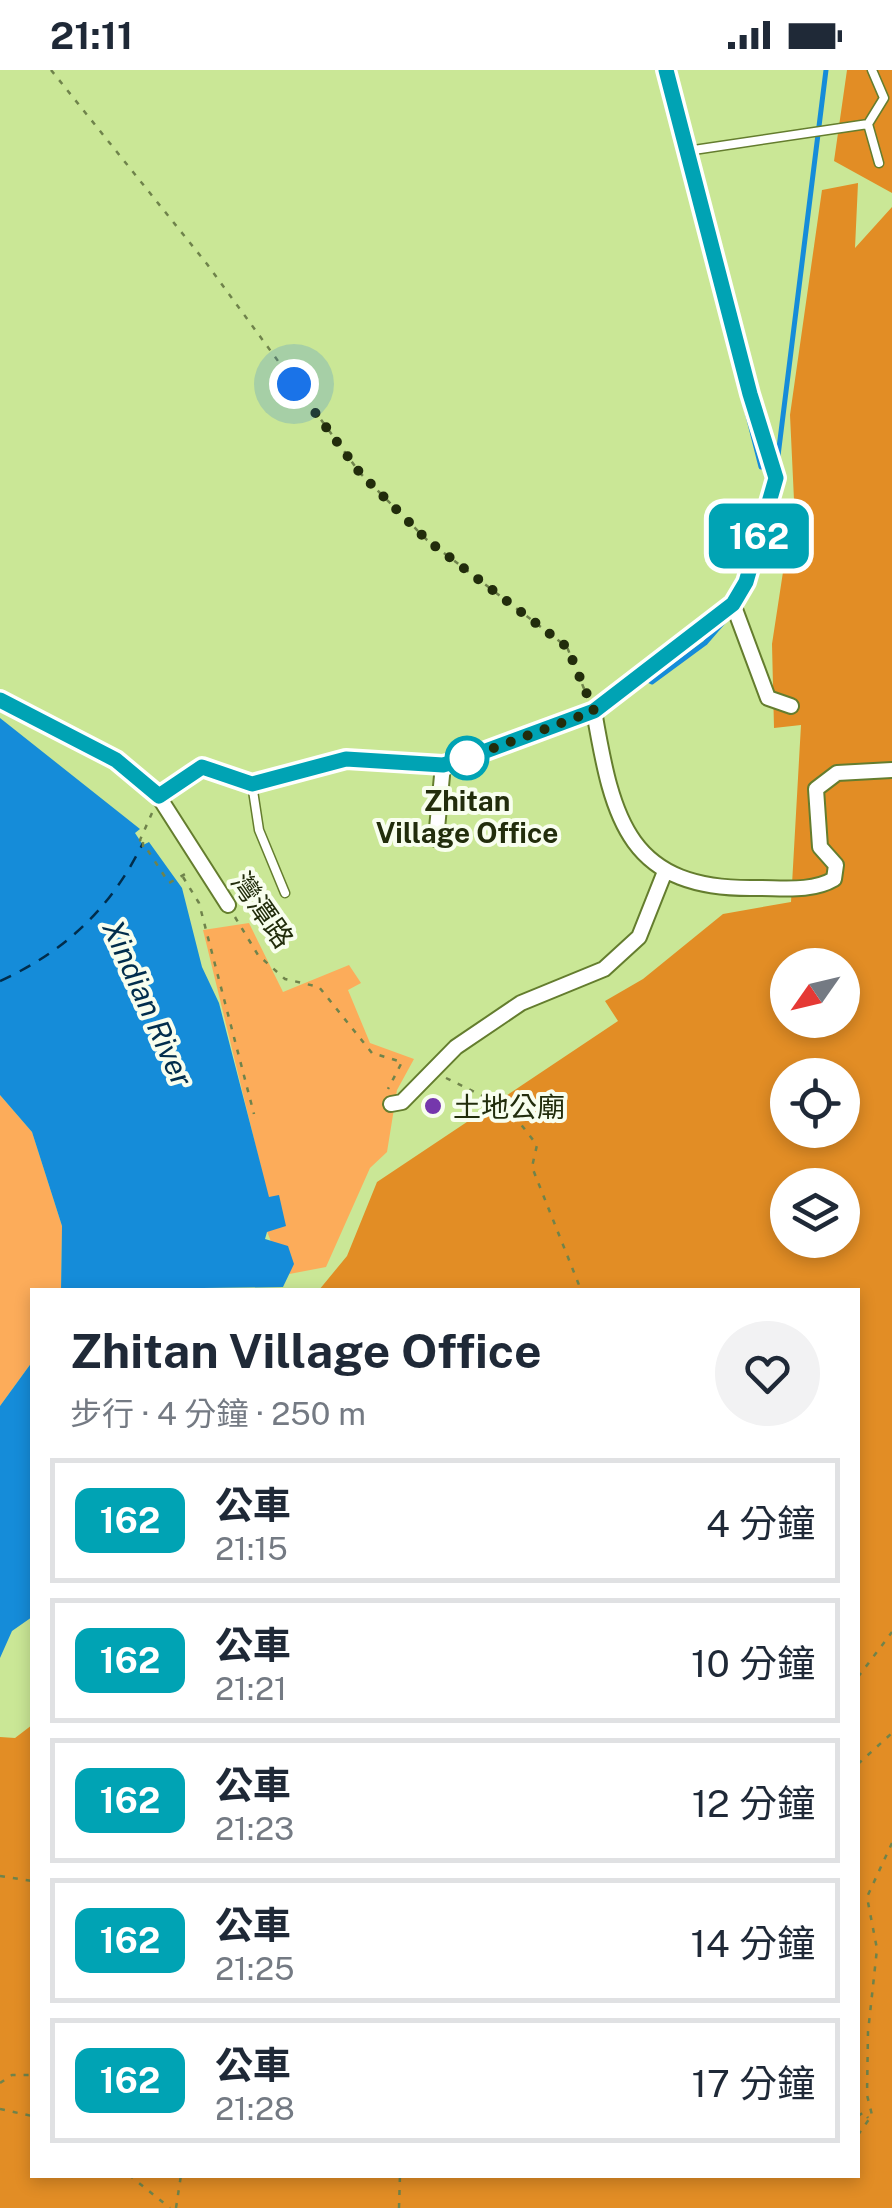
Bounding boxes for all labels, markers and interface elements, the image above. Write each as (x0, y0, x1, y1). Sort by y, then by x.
text: 21:11 (50, 13, 133, 58)
your location (269, 359, 319, 409)
line badge: 162 (702, 504, 816, 568)
text: 162 (729, 516, 789, 557)
marker: Zhitan Village Office (446, 737, 488, 779)
place label: Zhitan Village Office (376, 784, 558, 849)
street label: 灣潭路 (225, 866, 301, 954)
water label: Xindian River (95, 915, 201, 1092)
north arrow (770, 948, 860, 1038)
map controls (770, 948, 860, 1258)
button: locate (770, 1058, 860, 1148)
place label: 土地公廟 (453, 1090, 565, 1123)
marker: 土地公廟 (422, 1095, 444, 1117)
button: layers (770, 1168, 860, 1258)
button: heart (715, 1321, 820, 1426)
text: Zhitan Village Office (70, 1322, 542, 1379)
text: 步行 · 4 分鐘 · 250 m (70, 1395, 366, 1432)
text: 公車 (215, 1483, 291, 1528)
text: 162 (100, 1500, 160, 1541)
text: 4 分鐘 (706, 1501, 815, 1546)
text: 21:15 (215, 1530, 288, 1567)
text: 公車 (215, 1623, 291, 1668)
text: 162 (100, 1640, 160, 1681)
text: 10 分鐘 (691, 1641, 815, 1686)
text: 21:21 (215, 1670, 287, 1707)
text: 公車 (215, 1763, 291, 1808)
text: 162 (100, 1780, 160, 1821)
text: 12 分鐘 (692, 1781, 815, 1826)
text: 21:23 (215, 1810, 294, 1847)
text: 公車 (215, 1903, 291, 1948)
text: 162 (100, 1920, 160, 1961)
text: 14 分鐘 (690, 1921, 815, 1966)
text: 21:25 (215, 1950, 295, 1987)
text: 公車 (215, 2043, 291, 2088)
text: 162 (100, 2060, 160, 2101)
text: 17 分鐘 (691, 2061, 815, 2106)
text: 21:28 (215, 2090, 295, 2127)

